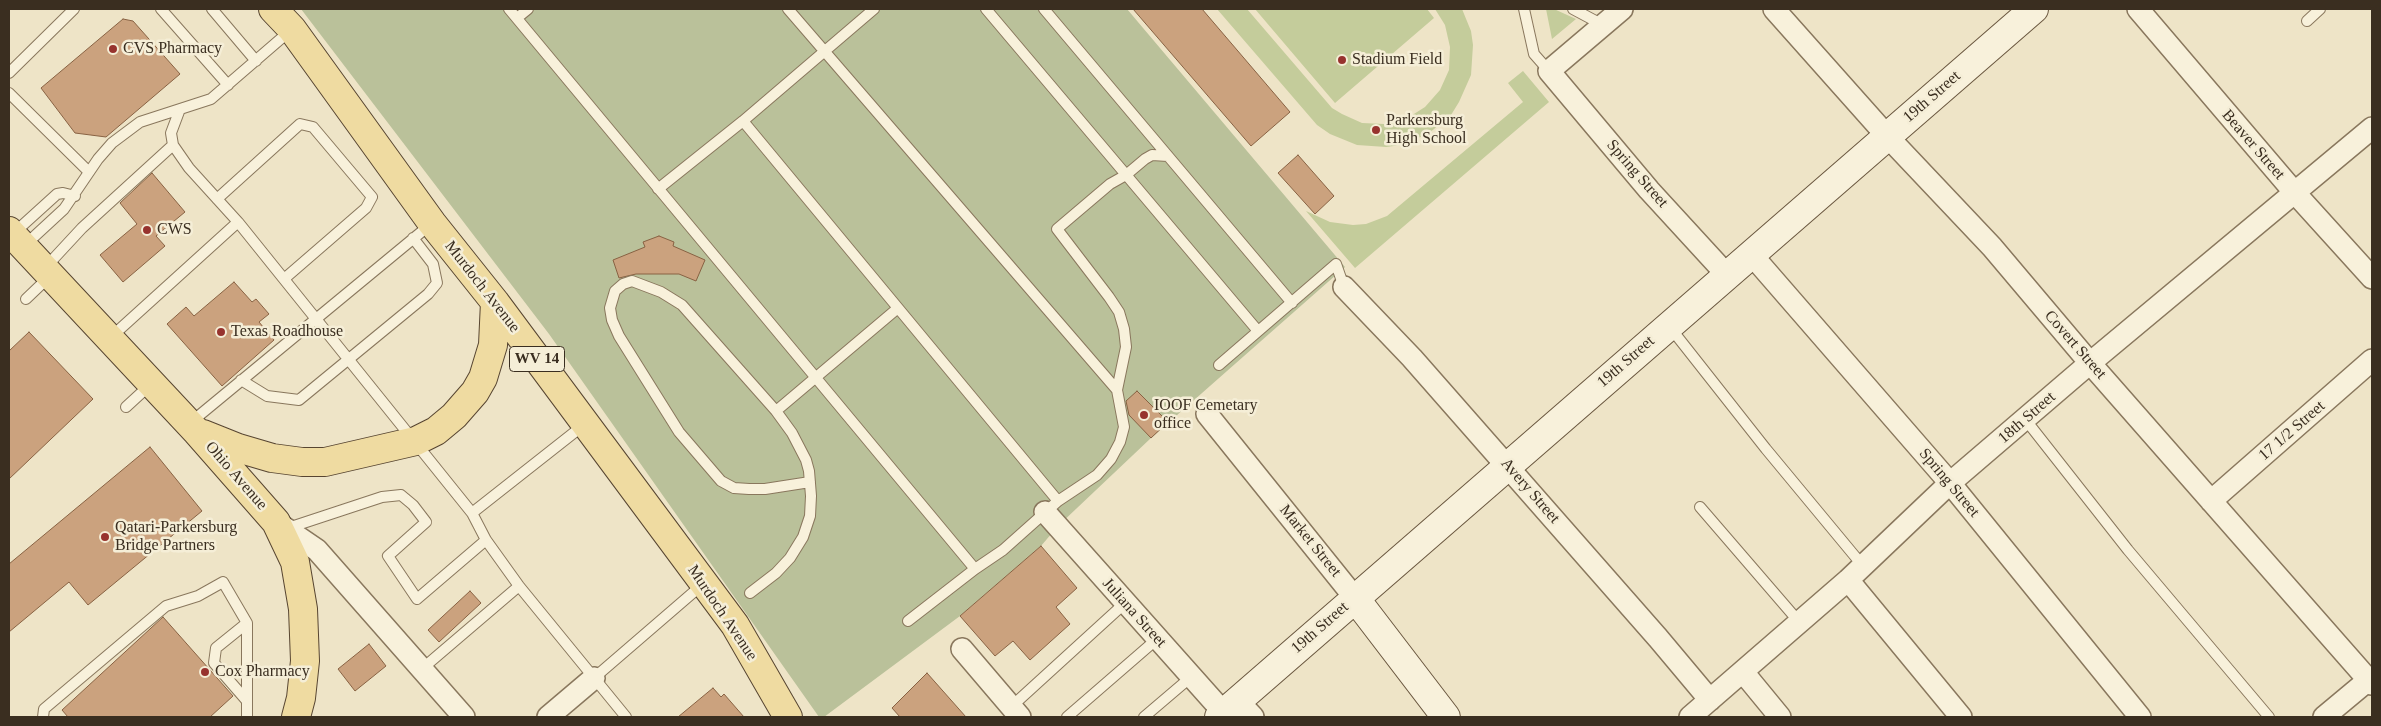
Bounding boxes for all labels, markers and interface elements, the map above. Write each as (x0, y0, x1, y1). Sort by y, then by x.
place label: CVS Pharmacy (123, 39, 222, 59)
marker: CVS Pharmacy (107, 43, 119, 55)
place label: Stadium Field (1352, 50, 1442, 70)
marker: Stadium Field (1336, 54, 1348, 66)
street label: 19th Street (1899, 67, 1965, 127)
street label: Beaver Street (2217, 106, 2289, 184)
place label: Parkersburg High School (1386, 111, 1466, 149)
marker: Parkersburg High School (1370, 124, 1382, 136)
street label: Spring Street (1602, 136, 1672, 212)
place label: CWS (157, 220, 192, 240)
marker: CWS (141, 224, 153, 236)
street label: Murdoch Avenue (440, 237, 524, 337)
street label: Covert Street (2040, 307, 2110, 383)
place label: Texas Roadhouse (231, 322, 343, 342)
marker: Texas Roadhouse (215, 326, 227, 338)
street label: 19th Street (1593, 332, 1659, 392)
road number: WV 14 (510, 346, 564, 372)
street label: 18th Street (1994, 388, 2060, 448)
place label: IOOF Cemetary office (1154, 396, 1258, 434)
street label: 17 1/2 Street (2255, 397, 2329, 465)
marker: IOOF Cemetary office (1138, 409, 1150, 421)
street label: Ohio Avenue (201, 438, 271, 514)
street label: Spring Street (1915, 445, 1983, 521)
street label: Avery Street (1496, 454, 1564, 528)
street label: Market Street (1275, 501, 1345, 581)
place label: Qatari-Parkersburg Bridge Partners (115, 518, 237, 556)
marker: Qatari-Parkersburg Bridge Partners (99, 531, 111, 543)
street label: Murdoch Avenue (683, 562, 761, 664)
street label: Juliana Street (1098, 574, 1170, 652)
street label: 19th Street (1287, 598, 1353, 658)
place label: Cox Pharmacy (215, 662, 310, 682)
marker: Cox Pharmacy (199, 666, 211, 678)

